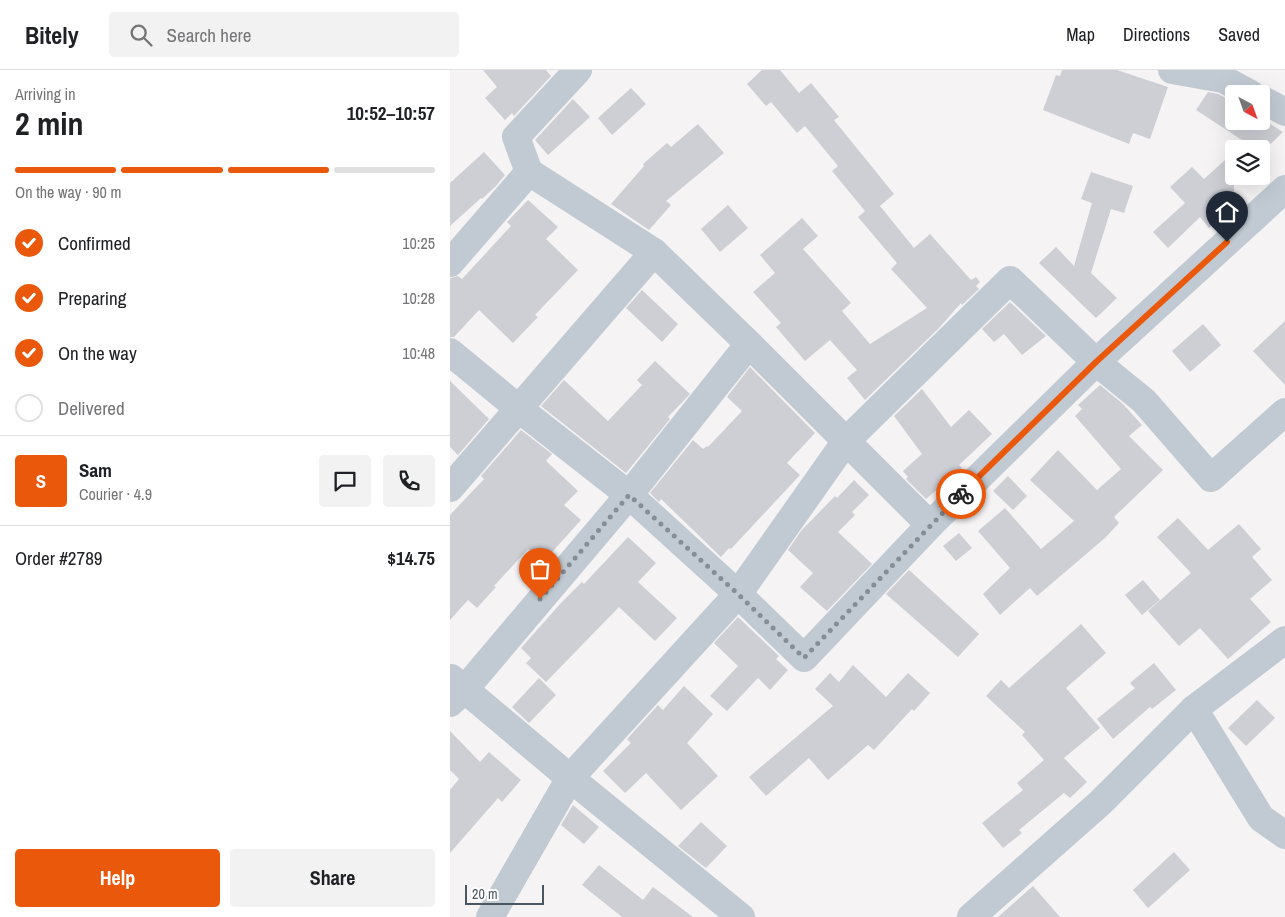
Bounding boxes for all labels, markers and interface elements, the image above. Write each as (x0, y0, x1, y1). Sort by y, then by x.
search box (109, 12, 459, 57)
text: Bitely (25, 19, 79, 51)
icon: search (127, 21, 155, 49)
text: Search here (167, 22, 251, 48)
text: Map (1066, 22, 1095, 47)
text: Directions (1123, 22, 1190, 47)
text: Saved (1218, 22, 1260, 47)
text: Arriving in (15, 83, 76, 105)
north arrow (1225, 85, 1270, 130)
map controls (1225, 85, 1270, 185)
text: 10:52–10:57 (347, 100, 435, 126)
text: 2 min (15, 102, 84, 145)
button: layers (1225, 140, 1270, 185)
text: On the way · 90 m (15, 181, 121, 203)
pin (1206, 191, 1248, 242)
icon: home (1213, 198, 1241, 226)
icon: check (15, 229, 43, 257)
text: Confirmed (58, 230, 131, 256)
text: 10:25 (402, 232, 435, 254)
icon: check (15, 284, 43, 312)
text: Preparing (58, 285, 126, 311)
text: 10:28 (402, 287, 435, 309)
icon: check (15, 339, 43, 367)
text: On the way (58, 340, 137, 366)
text: 10:48 (402, 342, 435, 364)
text: Delivered (58, 395, 125, 421)
button: chat (319, 455, 371, 507)
button: phone (383, 455, 435, 507)
text: Sam (79, 457, 112, 483)
text: S (36, 468, 46, 494)
courier (936, 469, 986, 519)
icon: bike (947, 480, 975, 508)
text: Courier · 4.9 (79, 483, 152, 505)
text: Order #2789 (15, 545, 102, 571)
text: $14.75 (387, 545, 435, 571)
pin (519, 548, 561, 599)
icon: bag (526, 555, 554, 583)
button: Help (15, 849, 220, 907)
button: Share (230, 849, 435, 907)
scale bar (465, 882, 544, 905)
text: 20 m (472, 885, 498, 903)

